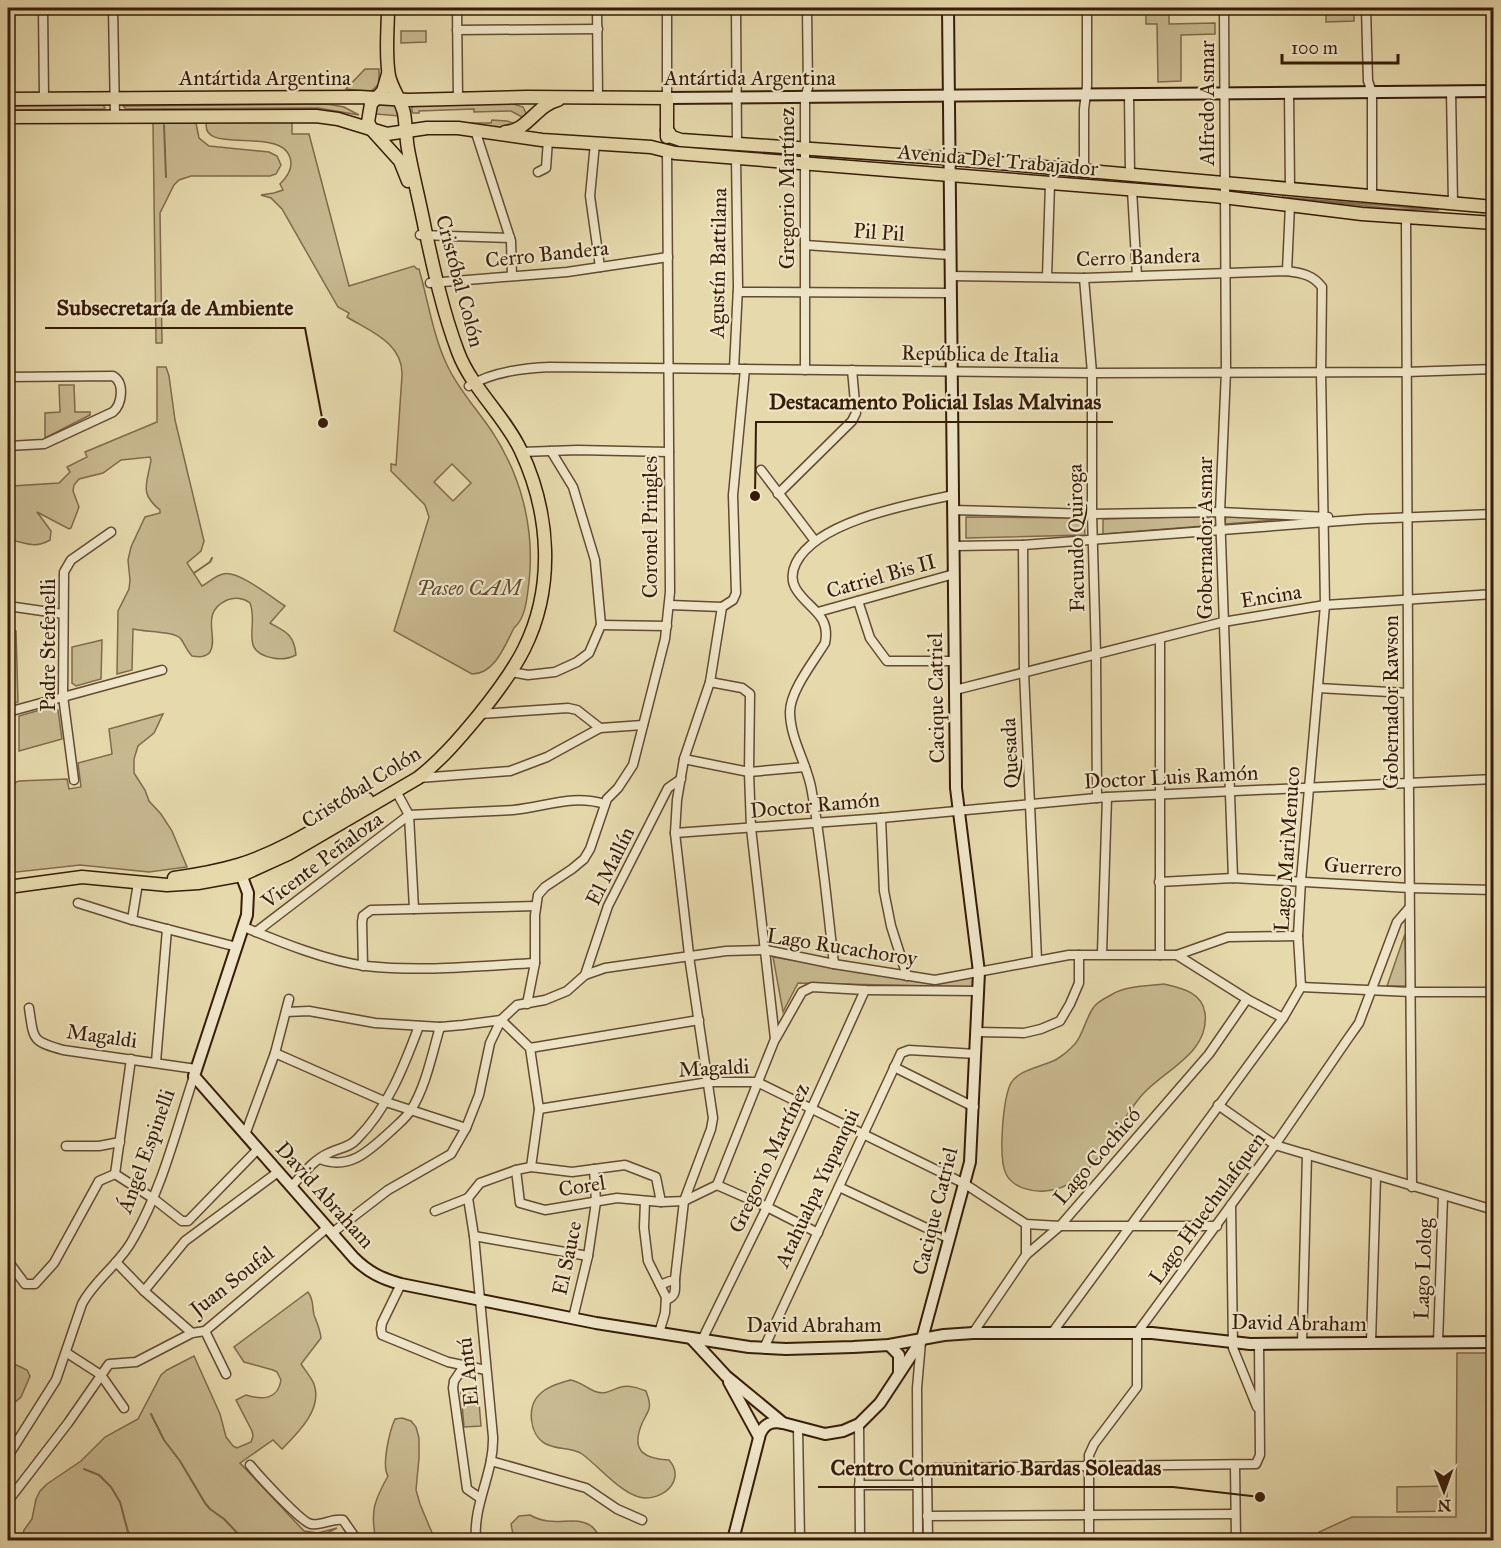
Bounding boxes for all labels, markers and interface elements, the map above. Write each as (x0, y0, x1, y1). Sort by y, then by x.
scale bar (1282, 27, 1398, 65)
text: 100 m (1291, 37, 1338, 59)
street label: Alfredo Asmar (1194, 40, 1220, 167)
street label: Antártida Argentina (178, 65, 351, 91)
street label: Antártida Argentina (663, 65, 836, 91)
street label: Gregorio Martínez (774, 106, 800, 269)
street label: Avenida Del Trabajador (896, 138, 1099, 182)
street label: Agustín Battilana (704, 188, 732, 339)
street label: Cristóbal Colón (430, 212, 490, 350)
street label: Pil Pil (852, 217, 906, 247)
street label: Cerro Bandera (484, 235, 610, 273)
street label: Cerro Bandera (1076, 242, 1201, 272)
callout: Subsecretaría de Ambiente (45, 288, 305, 328)
text: Subsecretaría de Ambiente (57, 294, 293, 321)
street label: República de Italia (901, 340, 1059, 368)
callout: Destacamento Policial Islas Malvinas (756, 382, 1113, 422)
text: Destacamento Policial Islas Malvinas (769, 388, 1101, 415)
street label: Coronel Pringles (637, 456, 663, 598)
street label: Gobernador Asmar (1192, 456, 1218, 619)
street label: Facundo Quiroga (1062, 464, 1090, 612)
street label: Catriel Bis II (823, 548, 939, 604)
park label: Paseo CAM (417, 575, 524, 601)
street label: Padre Stefenelli (35, 578, 61, 712)
street label: Encina (1239, 578, 1303, 614)
street label: Gobernador Rawson (1378, 615, 1404, 789)
street label: Cacique Catriel (922, 632, 950, 764)
street label: Quesada (995, 717, 1025, 789)
street label: Cristóbal Colón (297, 740, 425, 834)
street label: Doctor Luis Ramón (1083, 759, 1259, 795)
street label: Lago MariMenuco (1268, 765, 1306, 933)
street label: Doctor Ramón (749, 786, 881, 824)
street label: Vicente Peñaloza (255, 806, 388, 915)
street label: El Mallín (580, 822, 640, 910)
street label: Guerrero (1323, 851, 1403, 883)
street label: Lago Rucachoroy (765, 922, 920, 972)
street label: Magaldi (65, 1018, 139, 1054)
street label: Magaldi (678, 1053, 750, 1083)
street label: Gregorio Martínez (723, 1079, 815, 1237)
street label: Ángel Espinelli (111, 1085, 181, 1218)
street label: Lago Cochicó (1048, 1102, 1146, 1210)
street label: Atahualpa Yupanqui (768, 1104, 865, 1272)
street label: Lago Huechulafquen (1143, 1127, 1271, 1289)
street label: David Abraham (270, 1136, 380, 1254)
street label: Cacique Catriel (907, 1144, 964, 1278)
street label: Corel (557, 1169, 608, 1203)
street label: El Sauce (546, 1218, 588, 1297)
street label: Lago Lolog (1408, 1218, 1438, 1320)
street label: Juan Soufal (183, 1240, 280, 1323)
street label: David Abraham (1231, 1309, 1367, 1337)
street label: David Abraham (746, 1312, 882, 1338)
street label: El Antú (451, 1336, 485, 1408)
callout: Centro Comunitario Bardas Soleadas (818, 1447, 1173, 1487)
text: Centro Comunitario Bardas Soleadas (831, 1454, 1161, 1481)
north arrow (1414, 1461, 1474, 1521)
text: N (1437, 1496, 1451, 1515)

